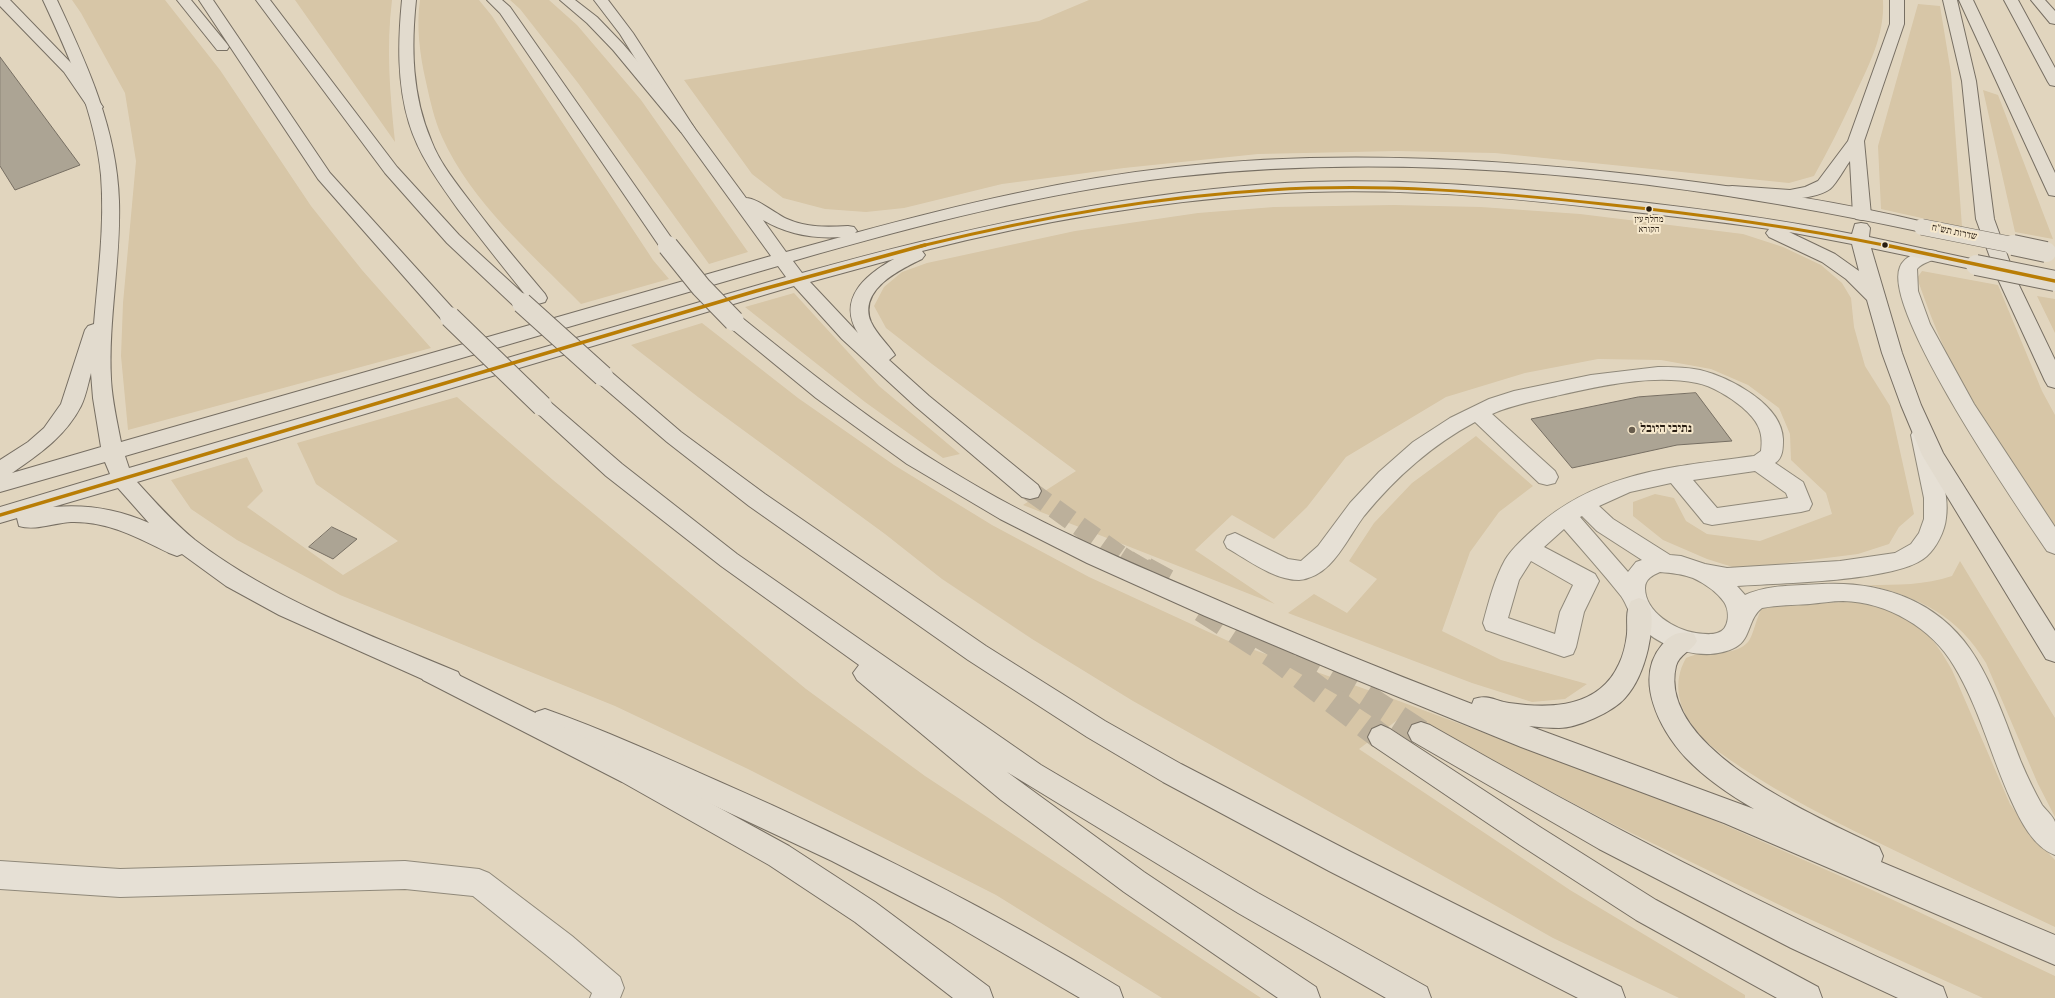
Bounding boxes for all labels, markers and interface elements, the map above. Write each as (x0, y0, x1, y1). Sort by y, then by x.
marker: מחלף עין הקורא (1644, 204, 1654, 214)
place label: מחלף עין הקורא (1634, 215, 1664, 236)
street label: שדרות תש"ח (1930, 222, 1978, 244)
unlabelled marker (1880, 240, 1890, 250)
place label: נתיבי היובל (1640, 423, 1692, 437)
marker: נתיבי היובל (1627, 425, 1637, 435)

